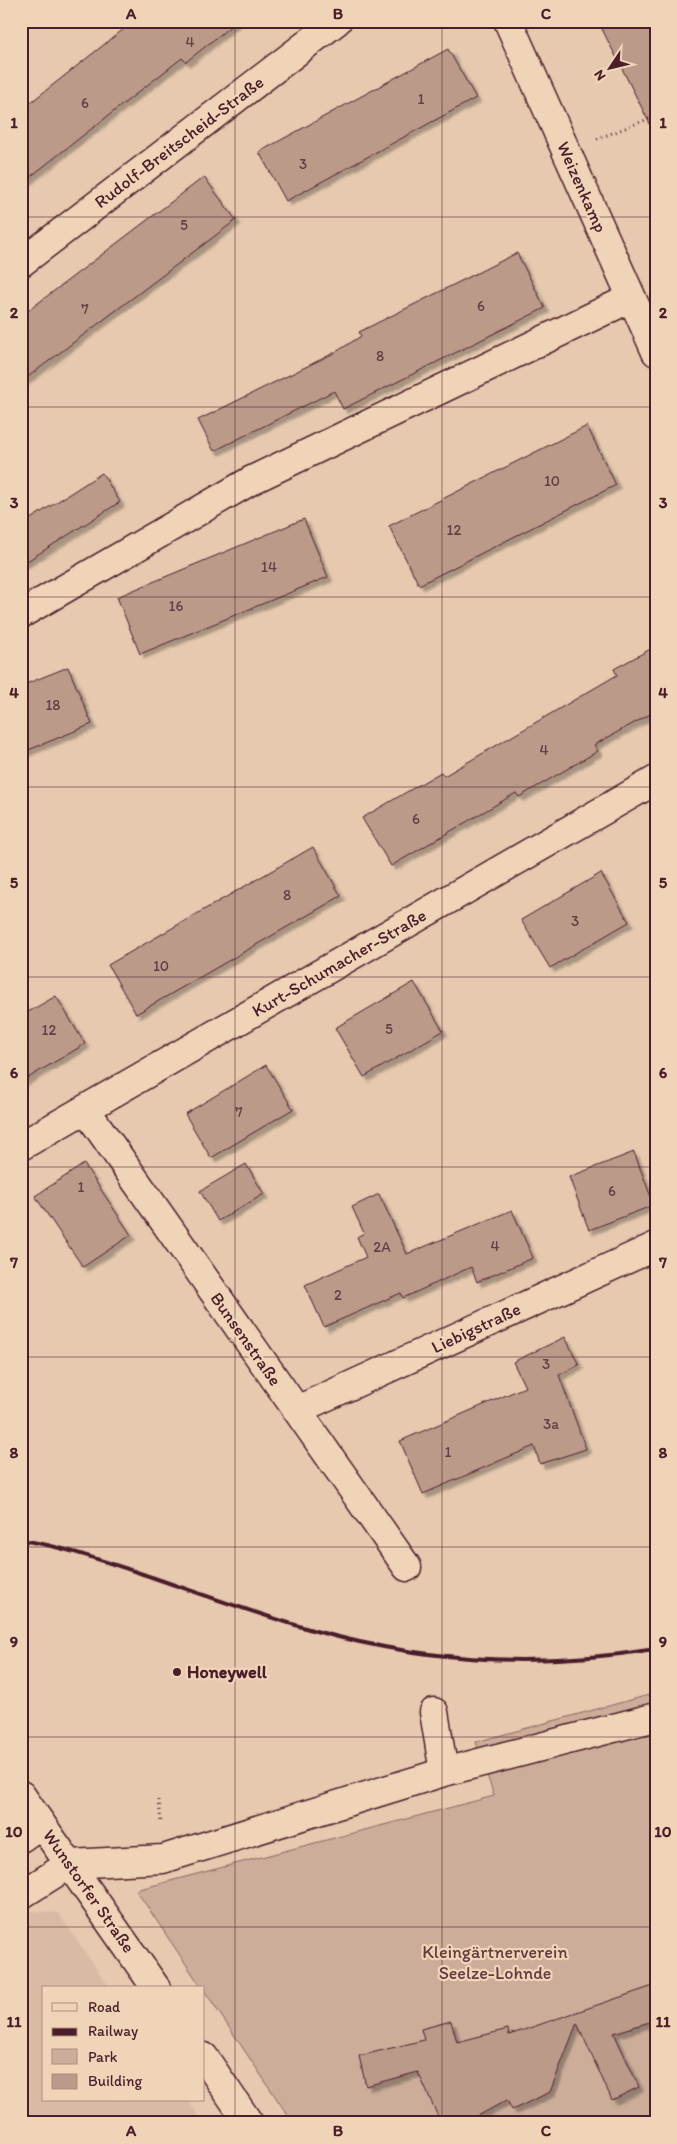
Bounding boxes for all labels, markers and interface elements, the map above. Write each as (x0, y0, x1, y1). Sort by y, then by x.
text: A (125, 4, 137, 23)
text: B (333, 4, 344, 23)
text: C (541, 4, 552, 23)
house number: 4 (185, 33, 195, 51)
north arrow (584, 42, 634, 92)
text: N (590, 66, 609, 84)
street label: Rudolf-Breitscheid-Straße (90, 71, 268, 213)
house number: 1 (418, 90, 425, 108)
house number: 6 (81, 94, 89, 112)
text: 1 (10, 113, 18, 132)
text: 1 (659, 113, 667, 132)
street label: Weizenkamp (552, 138, 612, 236)
house number: 3 (299, 155, 307, 173)
house number: 5 (180, 216, 188, 234)
house number: 6 (477, 297, 485, 315)
house number: 7 (81, 300, 89, 318)
text: 2 (10, 303, 19, 322)
text: 2 (659, 303, 668, 322)
house number: 8 (376, 347, 384, 365)
house number: 10 (544, 472, 560, 490)
text: 3 (10, 493, 19, 512)
text: 3 (659, 493, 668, 512)
house number: 12 (447, 521, 462, 539)
house number: 14 (261, 558, 277, 576)
house number: 16 (169, 597, 184, 615)
text: 4 (9, 683, 19, 702)
text: 4 (658, 683, 668, 702)
house number: 18 (45, 696, 61, 714)
house number: 4 (539, 741, 549, 759)
house number: 6 (412, 810, 420, 828)
text: 5 (10, 873, 19, 892)
text: 5 (659, 873, 668, 892)
house number: 8 (283, 886, 291, 904)
street label: Kurt-Schumacher-Straße (248, 904, 430, 1022)
house number: 3 (571, 912, 579, 930)
house number: 10 (153, 957, 169, 975)
house number: 5 (385, 1020, 393, 1038)
house number: 12 (42, 1021, 57, 1039)
text: 6 (10, 1063, 19, 1082)
text: 6 (659, 1063, 668, 1082)
house number: 7 (235, 1103, 243, 1121)
house number: 1 (78, 1178, 85, 1196)
house number: 6 (608, 1182, 616, 1200)
house number: 4 (490, 1237, 500, 1255)
house number: 2A (373, 1238, 391, 1256)
text: 7 (9, 1253, 18, 1272)
text: 7 (658, 1253, 667, 1272)
house number: 2 (334, 1286, 342, 1304)
street label: Bunsenstraße (206, 1288, 286, 1390)
street label: Liebigstraße (428, 1298, 524, 1358)
house number: 3 (542, 1355, 550, 1373)
house number: 3a (543, 1415, 559, 1433)
text: 8 (10, 1443, 19, 1462)
house number: 1 (445, 1443, 452, 1461)
text: 8 (659, 1443, 668, 1462)
text: 9 (10, 1632, 18, 1651)
text: 9 (659, 1632, 667, 1651)
place label: Honeywell (187, 1661, 268, 1683)
marker: Honeywell (171, 1666, 183, 1678)
text: 10 (5, 1822, 23, 1841)
text: 10 (654, 1822, 672, 1841)
street label: Wunstorfer Straße (38, 1825, 140, 1957)
park label: Kleingärtnerverein Seelze-Lohnde (422, 1941, 568, 1984)
legend (42, 1986, 205, 2102)
text: Road (88, 1998, 121, 2016)
text: 11 (7, 2012, 22, 2031)
text: 11 (656, 2012, 671, 2031)
text: Railway (88, 2022, 138, 2040)
text: Park (88, 2048, 118, 2066)
text: Building (88, 2072, 142, 2090)
text: A (125, 2121, 137, 2140)
text: B (333, 2121, 344, 2140)
text: C (541, 2121, 552, 2140)

